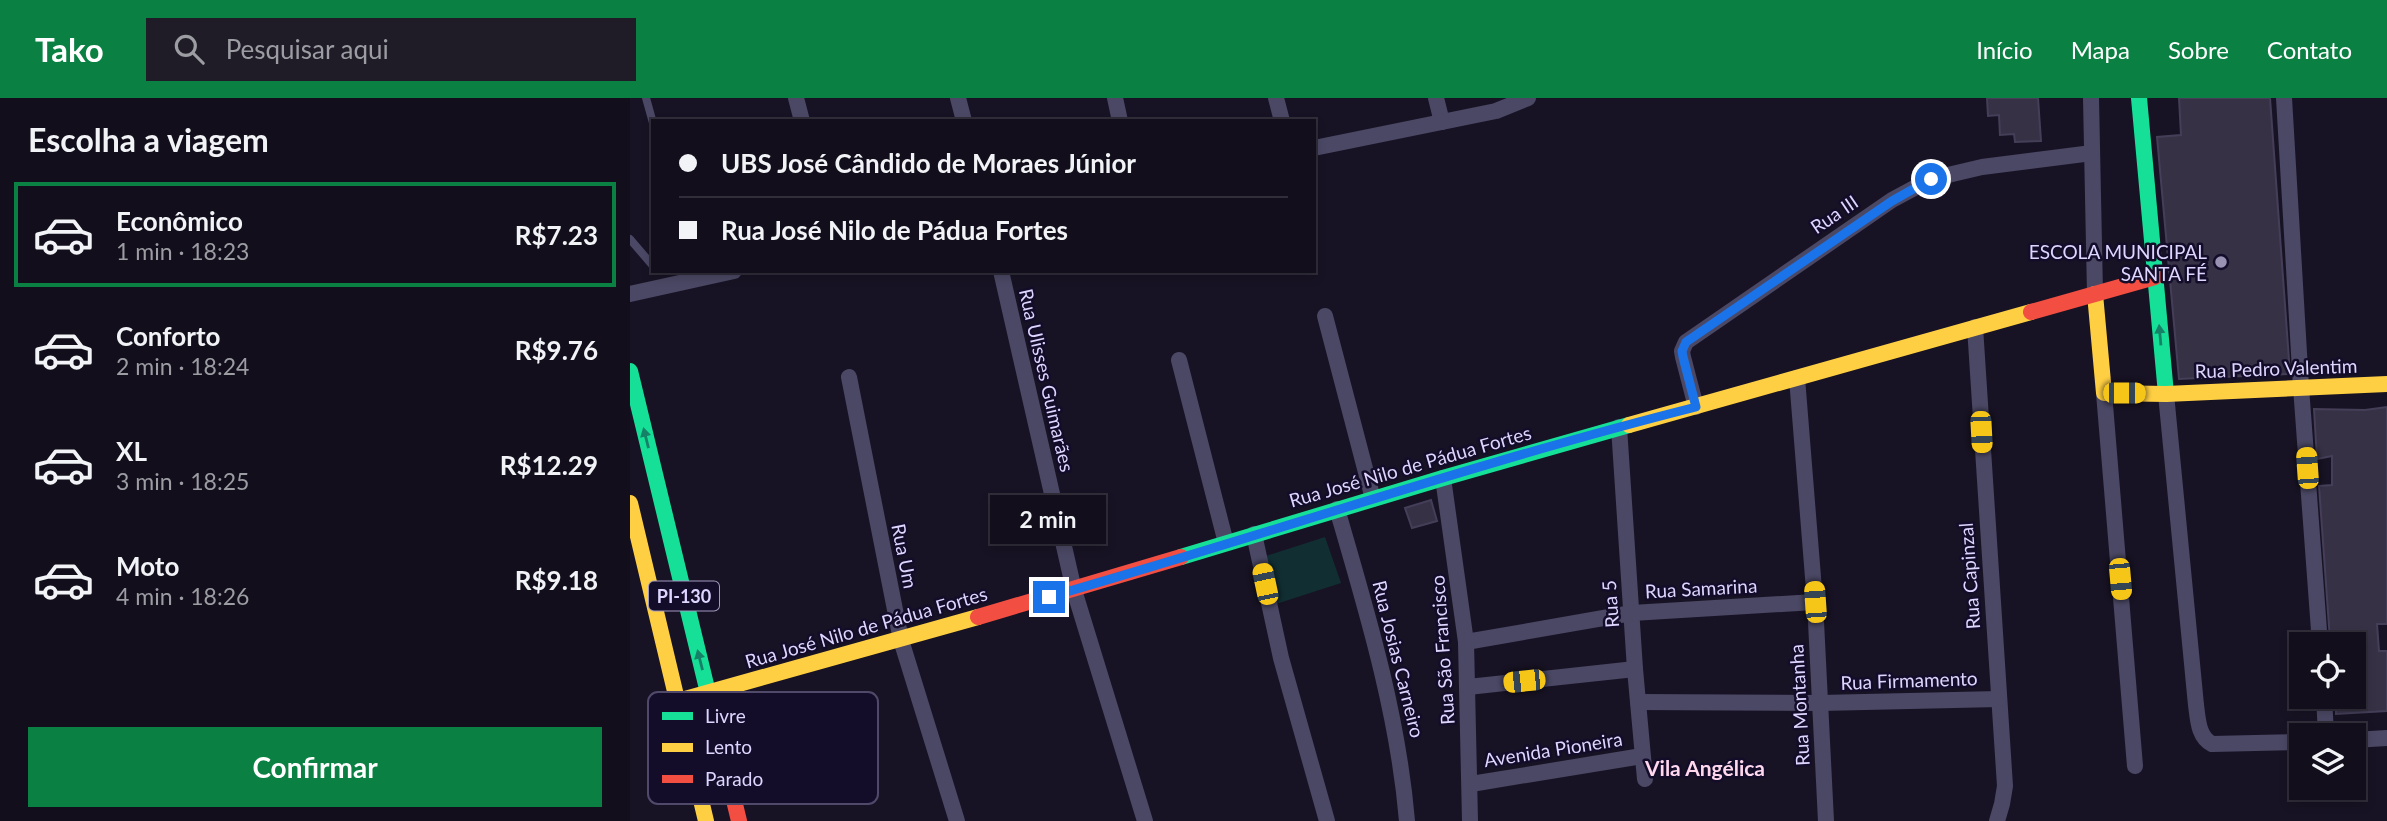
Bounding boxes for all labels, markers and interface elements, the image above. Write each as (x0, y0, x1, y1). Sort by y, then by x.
search box (146, 18, 636, 81)
text: Tako (35, 29, 104, 69)
icon: search (170, 30, 208, 68)
text: Pesquisar aqui (226, 33, 389, 65)
text: Início (1976, 35, 2033, 64)
text: Mapa (2071, 35, 2130, 64)
text: Sobre (2168, 35, 2229, 64)
text: Contato (2267, 35, 2352, 64)
text: Escolha a viagem (28, 120, 269, 159)
text: UBS José Cândido de Moraes Júnior (721, 147, 1136, 179)
route start (1915, 163, 1947, 195)
street label: Rua III (1806, 190, 1862, 238)
icon: car (32, 203, 95, 266)
text: Econômico (116, 205, 243, 237)
text: Rua José Nilo de Pádua Fortes (721, 214, 1068, 246)
text: R$7.23 (515, 219, 598, 251)
text: 1 min · 18:23 (116, 237, 249, 265)
place label: ESCOLA MUNICIPAL SANTA FÉ (2029, 240, 2207, 285)
marker: ESCOLA MUNICIPAL SANTA FÉ (2213, 254, 2229, 270)
street label: Rua Ulisses Guimarães (1015, 286, 1079, 474)
icon: car (32, 318, 95, 381)
text: Conforto (116, 320, 220, 352)
one-way arrow (2155, 324, 2166, 346)
text: R$9.76 (515, 334, 598, 366)
text: 2 min · 18:24 (116, 352, 249, 380)
street label: Rua Pedro Valentim (2194, 354, 2358, 382)
car (2104, 383, 2146, 404)
car (1970, 410, 1993, 454)
street label: Rua José Nilo de Pádua Fortes (1286, 420, 1534, 512)
one-way arrow (640, 427, 651, 449)
icon: car (32, 433, 95, 496)
text: XL (116, 435, 147, 467)
car (2296, 446, 2319, 490)
text: R$12.29 (500, 449, 598, 481)
text: 3 min · 18:25 (116, 467, 249, 495)
callout: 2 min (991, 496, 1107, 545)
text: 2 min (1019, 505, 1077, 533)
street label: Rua Um (887, 522, 923, 590)
street label: Rua Capinzal (1954, 522, 1984, 630)
icon: car (32, 548, 95, 611)
text: Moto (116, 550, 179, 582)
car (2108, 557, 2133, 601)
car (1251, 561, 1280, 607)
text: R$9.18 (515, 564, 598, 596)
street label: Rua São Francisco (1425, 574, 1459, 726)
street label: Rua Samarina (1644, 574, 1758, 602)
street label: Rua Josias Carneiro (1368, 578, 1430, 740)
street label: Rua 5 (1597, 580, 1623, 628)
car (1804, 580, 1827, 624)
street label: Rua José Nilo de Pádua Fortes (742, 581, 990, 673)
route end (1033, 581, 1065, 613)
text: 4 min · 18:26 (116, 582, 249, 610)
road number: PI-130 (649, 582, 719, 610)
map controls (2289, 632, 2366, 800)
button: locate (2289, 632, 2366, 709)
street label: Rua Montanha (1784, 644, 1814, 766)
one-way arrow (694, 648, 705, 670)
street label: Rua Firmamento (1840, 666, 1978, 694)
car (1503, 668, 1546, 694)
legend (648, 692, 878, 804)
text: Livre (705, 704, 746, 727)
button: layers (2289, 723, 2366, 800)
button: Confirmar (28, 727, 602, 807)
street label: Avenida Pioneira (1482, 727, 1624, 771)
text: Lento (705, 735, 752, 758)
district label: Vila Angélica (1644, 755, 1765, 780)
text: Parado (705, 767, 763, 790)

